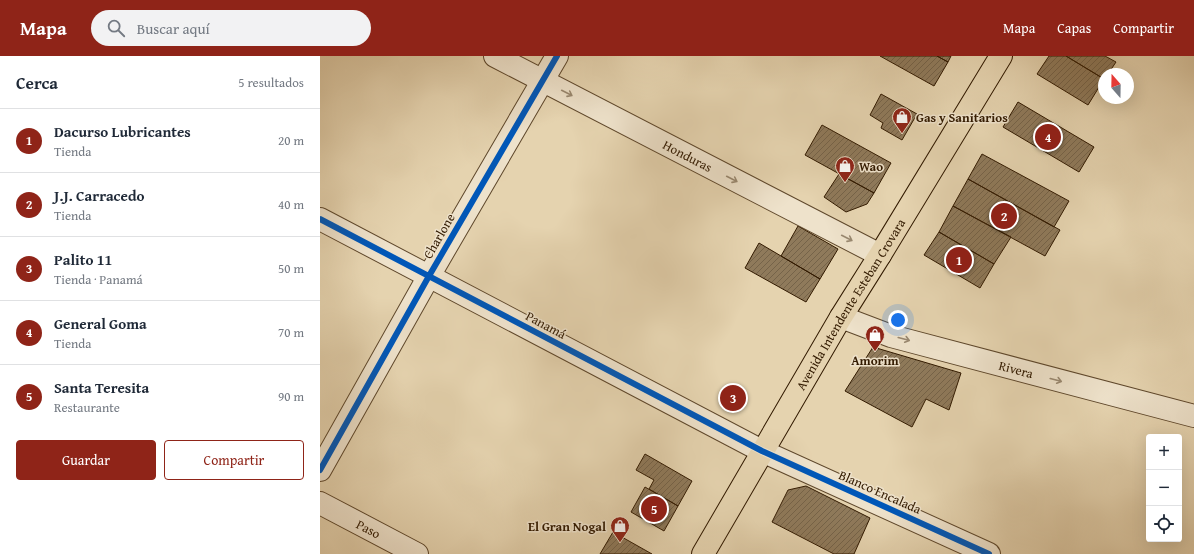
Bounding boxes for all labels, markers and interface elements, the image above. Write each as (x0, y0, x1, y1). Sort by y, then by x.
search box (91, 10, 371, 46)
text: Mapa (20, 14, 67, 42)
icon: search (105, 17, 127, 39)
text: Buscar aquí (137, 18, 210, 39)
text: Mapa (1003, 18, 1035, 38)
text: Capas (1057, 18, 1091, 38)
text: Compartir (1113, 18, 1174, 38)
north arrow (1098, 68, 1134, 104)
text: Cerca (16, 70, 58, 95)
text: 5 resultados (238, 73, 304, 92)
one-way arrow (560, 90, 572, 98)
shop icon: Gas y Sanitarios (891, 106, 913, 134)
place label: Gas y Sanitarios (916, 108, 1008, 127)
text: Dacurso Lubricantes (54, 121, 191, 142)
pin: 4 (1035, 122, 1061, 152)
text: 1 (26, 131, 32, 150)
text: 20 m (278, 131, 304, 150)
street label: Honduras (660, 135, 716, 176)
text: Tienda (54, 142, 91, 161)
shop icon: Wao (834, 155, 856, 183)
place label: Wao (859, 157, 883, 176)
one-way arrow (726, 175, 738, 183)
text: J.J. Carracedo (54, 185, 145, 206)
text: 2 (26, 195, 32, 214)
text: 40 m (278, 195, 304, 214)
pin: 2 (991, 201, 1017, 231)
text: Tienda (54, 206, 91, 225)
street label: Charlone (418, 210, 460, 262)
street label: Avenida Intendente Esteban Crovara (791, 214, 910, 394)
one-way arrow (841, 235, 853, 242)
pin: 1 (946, 245, 972, 275)
text: Palito 11 (54, 249, 112, 270)
text: 3 (26, 259, 32, 278)
text: 50 m (278, 259, 304, 278)
text: Tienda · Panamá (54, 270, 143, 289)
street label: Panamá (522, 306, 570, 344)
your location (888, 310, 908, 330)
text: General Goma (54, 313, 147, 334)
text: 4 (26, 323, 32, 342)
text: 70 m (278, 323, 304, 342)
shop icon: Amorim (864, 324, 886, 352)
text: Tienda (54, 334, 91, 353)
one-way arrow (897, 336, 910, 344)
place label: Amorim (851, 351, 900, 370)
street label: Rivera (997, 355, 1036, 383)
one-way arrow (1050, 376, 1063, 384)
text: Santa Teresita (54, 377, 149, 398)
pin: 3 (720, 383, 746, 413)
text: 5 (26, 387, 32, 406)
text: 90 m (278, 387, 304, 406)
text: Restaurante (54, 398, 120, 417)
map controls (1146, 434, 1182, 542)
button: + (1146, 434, 1182, 470)
button: Guardar (16, 440, 156, 480)
button: Compartir (164, 440, 304, 480)
street label: Blanco Encalada (836, 465, 925, 519)
button: − (1146, 470, 1182, 506)
pin: 5 (641, 494, 667, 524)
button: locate (1146, 506, 1182, 542)
street label: Paso (353, 514, 384, 543)
shop icon: El Gran Nogal (609, 515, 631, 543)
place label: El Gran Nogal (528, 517, 606, 536)

